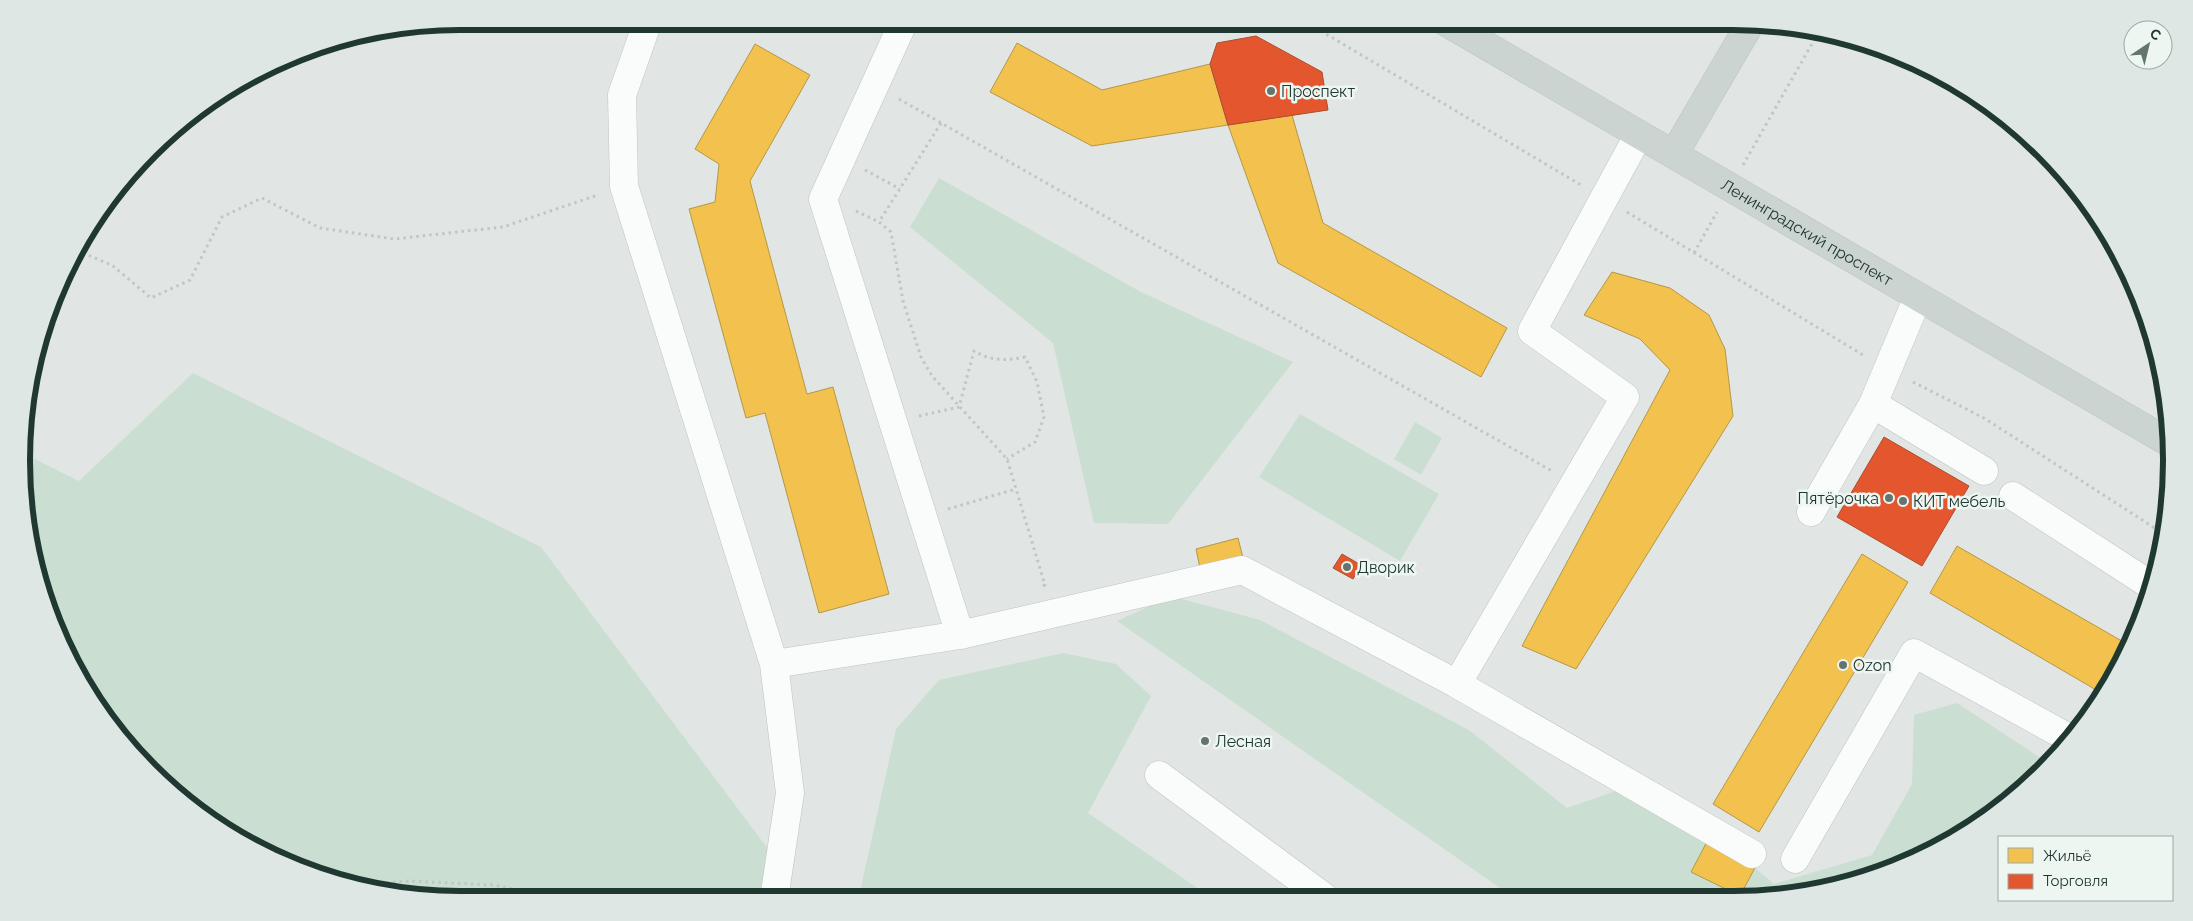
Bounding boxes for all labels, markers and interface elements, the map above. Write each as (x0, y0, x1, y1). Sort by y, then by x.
north arrow (2123, 20, 2173, 70)
text: С (2147, 25, 2164, 44)
place label: Проспект (1281, 82, 1355, 101)
marker: Проспект (1265, 85, 1277, 97)
street label: Ленинградский проспект (1718, 175, 1897, 290)
place label: Пятёрочка (1798, 489, 1879, 508)
marker: Пятёрочка (1883, 492, 1895, 504)
place label: КИТ мебель (1913, 492, 2006, 511)
marker: КИТ мебель (1897, 495, 1909, 507)
place label: Дворик (1357, 558, 1415, 577)
marker: Дворик (1341, 561, 1353, 573)
place label: Ozon (1853, 656, 1892, 675)
marker: Ozon (1837, 659, 1849, 671)
place label: Лесная (1215, 732, 1271, 751)
marker: Лесная (1199, 735, 1211, 747)
legend (1998, 836, 2173, 901)
text: Жильё (2043, 847, 2092, 865)
text: Торговля (2043, 872, 2108, 890)

